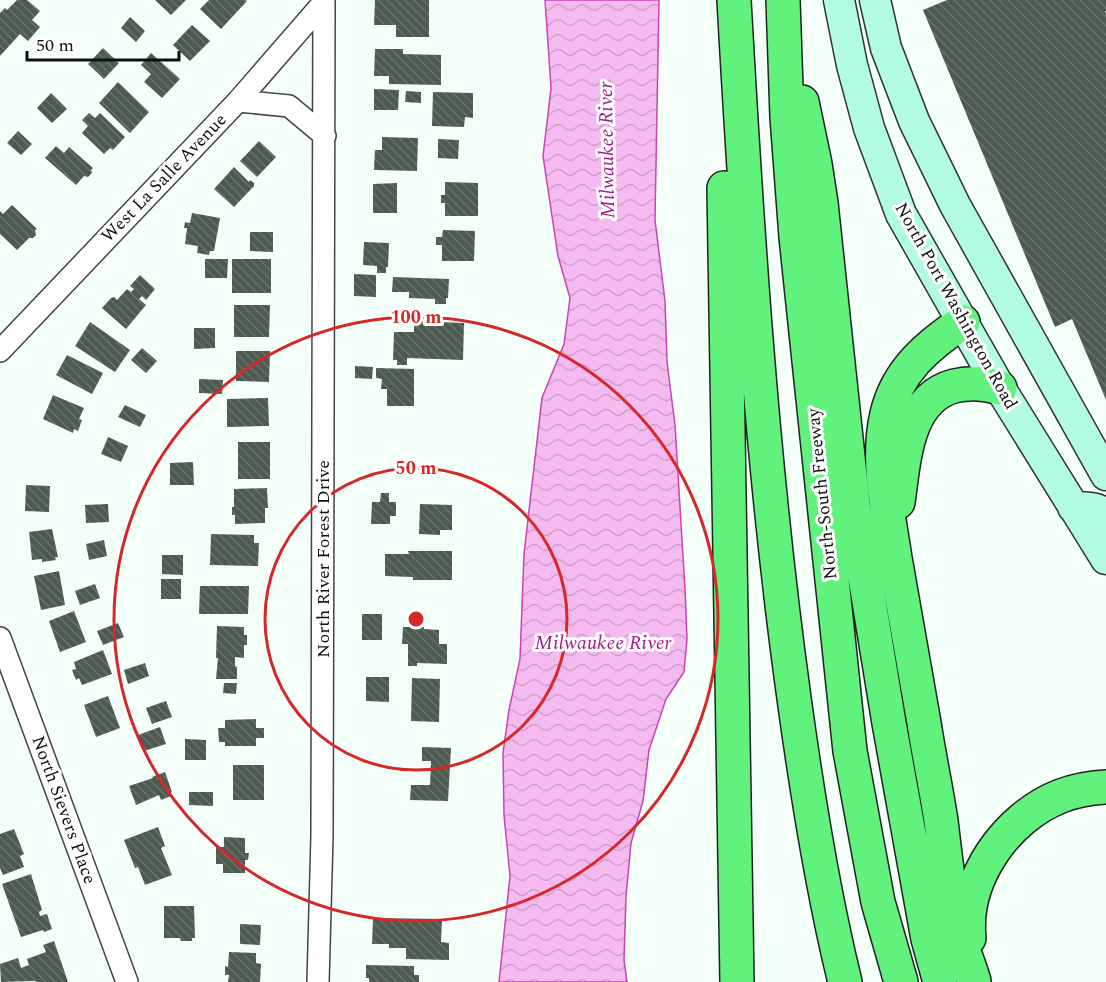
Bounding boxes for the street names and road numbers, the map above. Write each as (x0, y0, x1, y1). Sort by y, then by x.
street label: West La Salle Avenue (95, 107, 233, 249)
street label: North Port Washington Road (888, 197, 1024, 415)
street label: North-South Freeway (799, 406, 844, 581)
street label: North River Forest Drive (310, 460, 337, 658)
street label: North Sievers Place (25, 732, 103, 888)

